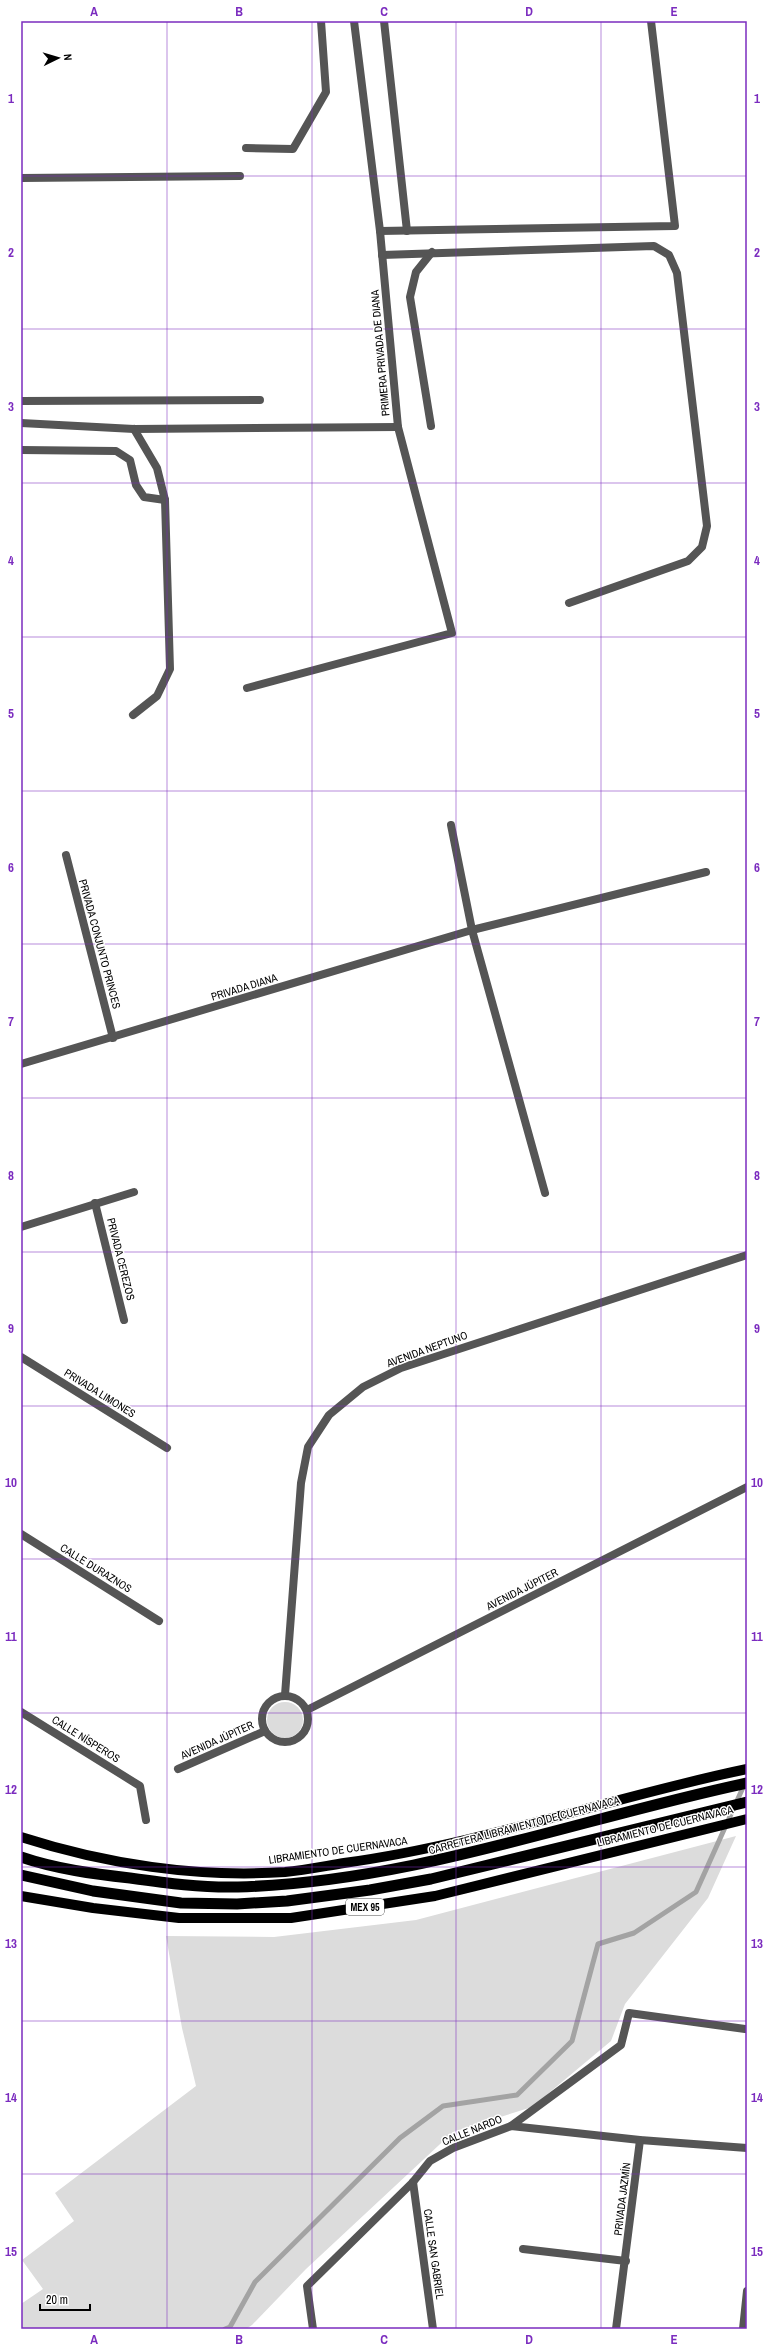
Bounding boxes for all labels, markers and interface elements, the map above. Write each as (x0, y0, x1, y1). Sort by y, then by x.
text: A (90, 3, 98, 20)
text: B (235, 3, 243, 20)
text: C (380, 3, 388, 20)
text: D (525, 3, 533, 20)
text: E (670, 3, 678, 20)
north arrow (38, 38, 78, 78)
text: N (61, 53, 75, 61)
text: 1 (8, 90, 14, 107)
text: 1 (754, 90, 760, 107)
text: 2 (8, 244, 14, 261)
text: 2 (754, 244, 760, 261)
street label: PRIMERA PRIVADA DE DIANA (367, 288, 392, 417)
text: 3 (8, 398, 14, 415)
text: 3 (754, 398, 760, 415)
text: 4 (8, 552, 14, 569)
text: 4 (754, 552, 760, 569)
text: 5 (8, 705, 14, 722)
text: 5 (754, 705, 760, 722)
text: 6 (8, 859, 14, 876)
text: 6 (754, 859, 760, 876)
street label: PRIVADA CONJUNTO PRINCES (76, 878, 124, 1010)
street label: PRIVADA DIANA (209, 970, 280, 1004)
text: 7 (8, 1013, 14, 1030)
text: 7 (754, 1013, 760, 1030)
text: 8 (8, 1167, 14, 1184)
text: 8 (754, 1167, 760, 1184)
street label: PRIVADA CEREZOS (104, 1216, 138, 1302)
text: 9 (8, 1320, 14, 1337)
text: 9 (754, 1320, 760, 1337)
street label: AVENIDA NEPTUNO (384, 1328, 469, 1370)
street label: PRIVADA LIMONES (62, 1365, 138, 1421)
text: 10 (5, 1474, 17, 1491)
text: 10 (751, 1474, 763, 1491)
street label: CALLE DURAZNOS (58, 1540, 134, 1596)
street label: AVENIDA JÚPITER (483, 1565, 561, 1614)
text: 11 (5, 1628, 17, 1645)
text: 11 (751, 1628, 763, 1645)
street label: CALLE NÍSPEROS (49, 1712, 123, 1766)
street label: AVENIDA JÚPITER (177, 1717, 256, 1763)
text: 12 (5, 1781, 17, 1798)
text: 12 (751, 1781, 763, 1798)
street label: CARRETERA LIBRAMIENTO DE CUERNAVACA (427, 1792, 622, 1857)
street label: LIBRAMIENTO DE CUERNAVACA (595, 1802, 735, 1850)
street label: LIBRAMIENTO DE CUERNAVACA (268, 1833, 409, 1867)
road number: MEX 95 (346, 1899, 384, 1915)
text: 13 (5, 1935, 17, 1952)
text: 13 (751, 1935, 763, 1952)
text: 14 (5, 2089, 17, 2106)
text: 14 (751, 2089, 763, 2106)
street label: CALLE NARDO (440, 2112, 504, 2148)
street label: PRIVADA JAZMÍN (611, 2162, 633, 2236)
street label: CALLE SAN GABRIEL (421, 2208, 447, 2300)
text: 15 (5, 2243, 17, 2260)
text: 15 (751, 2243, 763, 2260)
scale bar (40, 2286, 90, 2312)
text: 20 m (46, 2292, 68, 2308)
text: A (90, 2331, 98, 2348)
text: B (235, 2331, 243, 2348)
text: C (380, 2331, 388, 2348)
text: D (525, 2331, 533, 2348)
text: E (670, 2331, 678, 2348)

